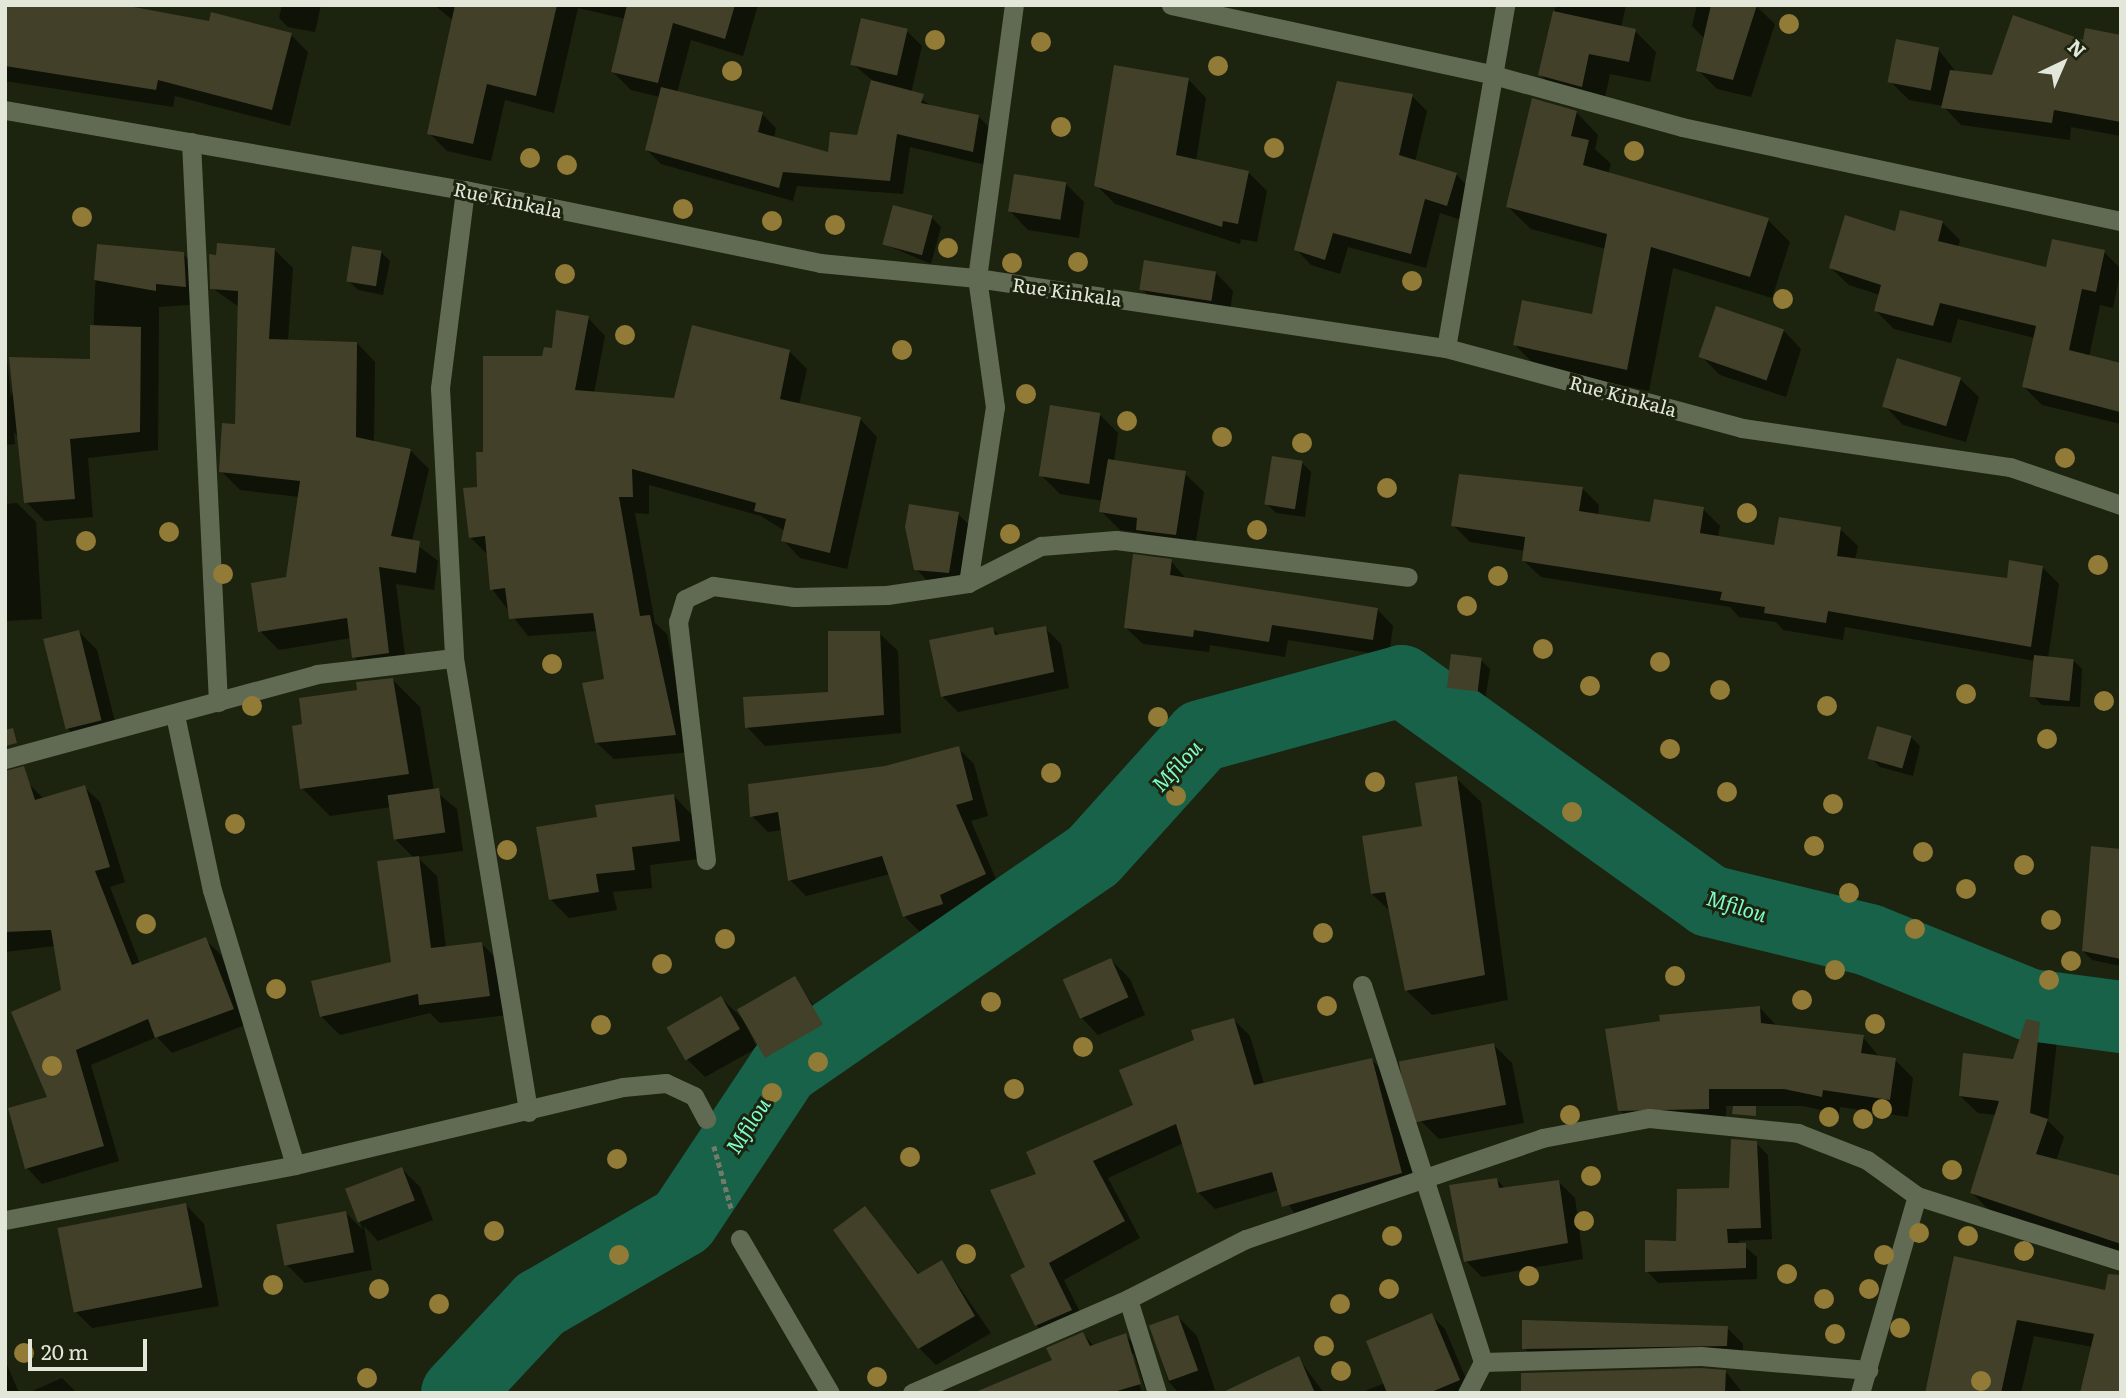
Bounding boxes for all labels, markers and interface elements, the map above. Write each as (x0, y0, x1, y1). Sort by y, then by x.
north arrow (2028, 28, 2098, 98)
text: N (2062, 32, 2093, 64)
street label: Rue Kinkala (452, 177, 564, 223)
street label: Rue Kinkala (1011, 273, 1123, 311)
street label: Rue Kinkala (1567, 371, 1679, 421)
water label: Mfilou (1146, 734, 1206, 796)
water label: Mfilou (1704, 884, 1770, 926)
water label: Mfilou (720, 1092, 774, 1158)
scale bar (32, 1324, 150, 1368)
text: 20 m (41, 1335, 88, 1366)

